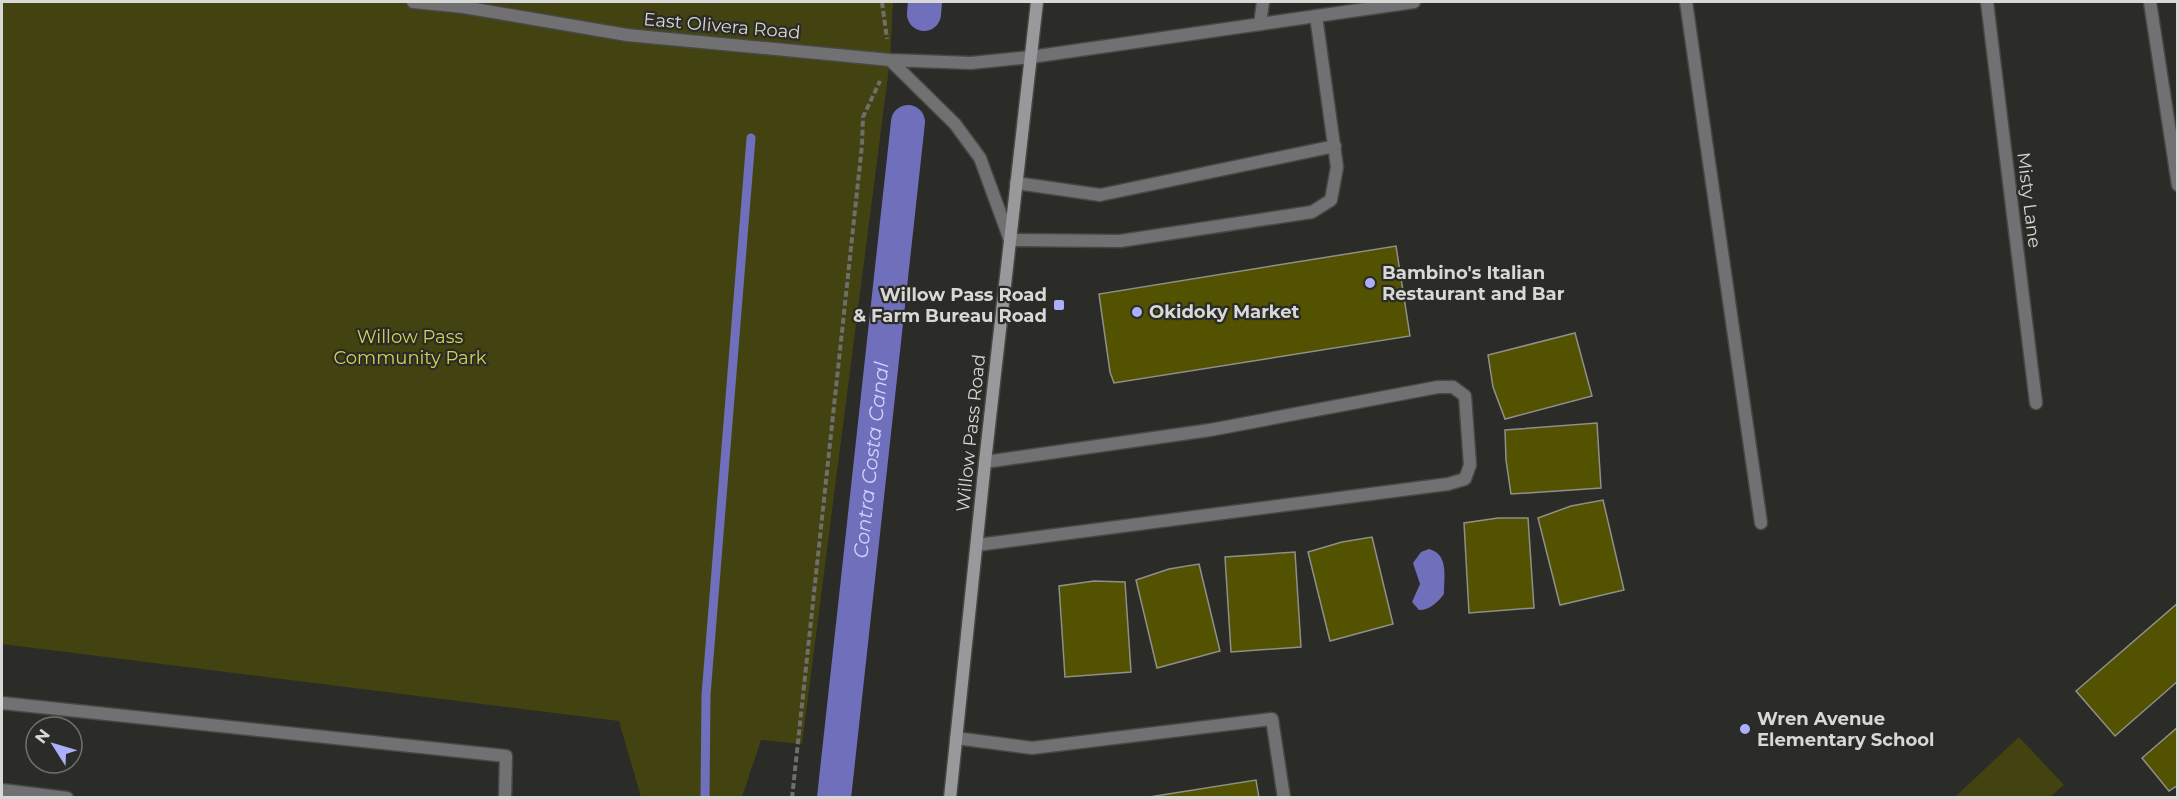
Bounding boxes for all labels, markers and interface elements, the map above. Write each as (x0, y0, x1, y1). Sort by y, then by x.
street label: East Olivera Road (643, 8, 801, 44)
street label: Misty Lane (2012, 151, 2046, 249)
place label: Bambino's Italian Restaurant and Bar (1382, 262, 1565, 305)
marker: Bambino's Italian Restaurant and Bar (1363, 276, 1377, 290)
place label: Willow Pass Road & Farm Bureau Road (853, 284, 1047, 327)
marker: Willow Pass Road & Farm Bureau Road (1052, 298, 1066, 312)
place label: Okidoky Market (1149, 301, 1300, 323)
marker: Okidoky Market (1130, 305, 1144, 319)
park label: Willow Pass Community Park (333, 326, 487, 369)
street label: Willow Pass Road (952, 353, 990, 513)
water label: Contra Costa Canal (848, 360, 894, 560)
place label: Wren Avenue Elementary School (1757, 708, 1934, 751)
north arrow (24, 715, 84, 775)
marker: Wren Avenue Elementary School (1738, 722, 1752, 736)
text: N (31, 725, 54, 747)

